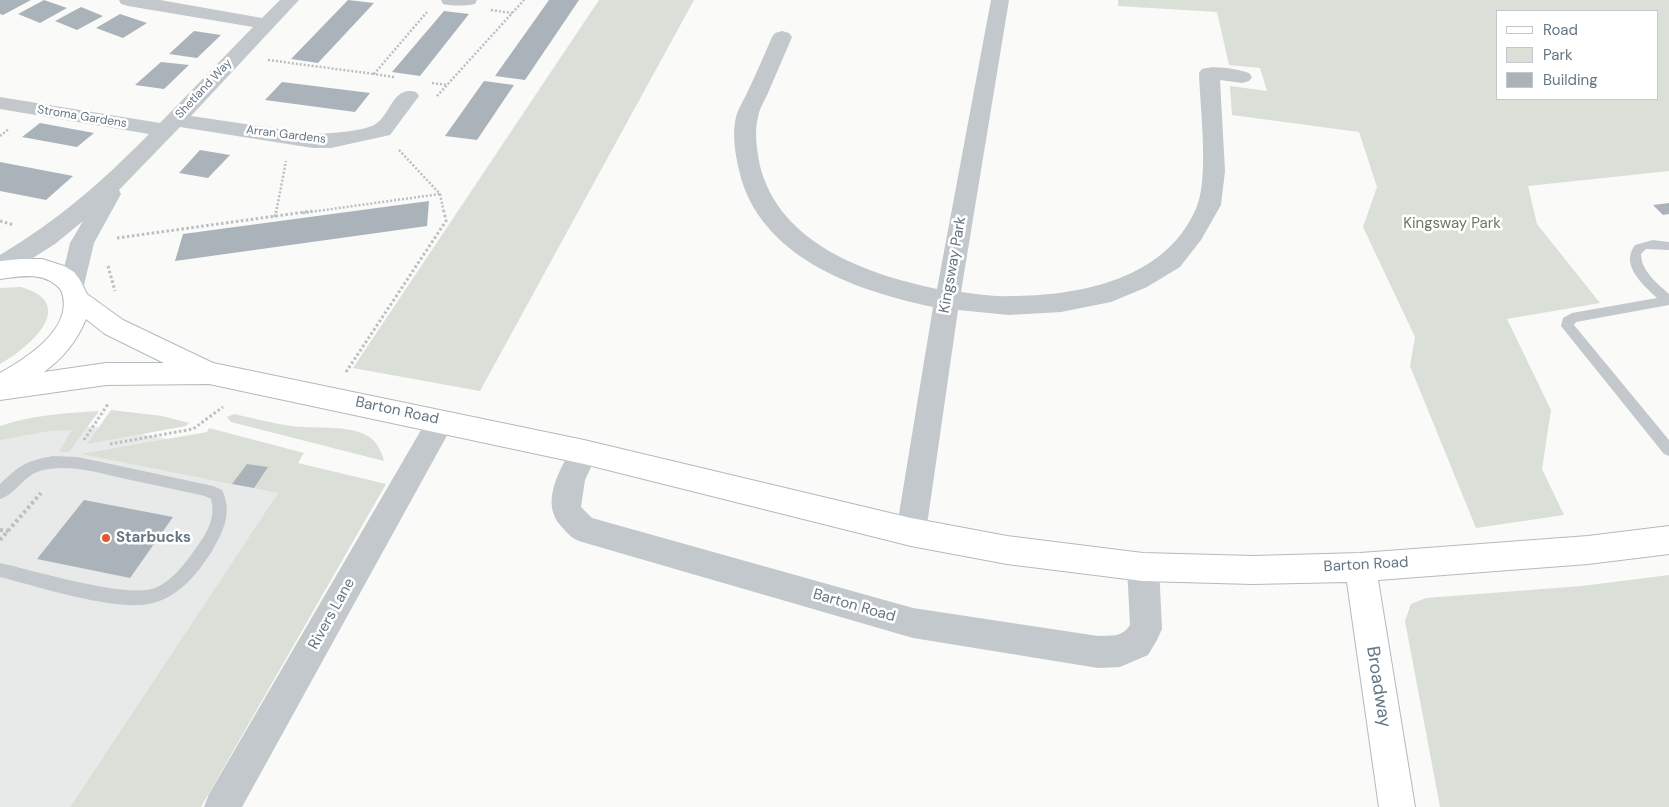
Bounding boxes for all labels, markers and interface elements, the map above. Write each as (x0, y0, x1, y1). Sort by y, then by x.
legend (1496, 10, 1659, 100)
text: Road (1543, 20, 1578, 40)
text: Park (1543, 45, 1573, 65)
street label: Shetland Way (173, 56, 235, 122)
text: Building (1543, 70, 1598, 90)
street label: Stroma Gardens (36, 103, 128, 131)
street label: Arran Gardens (245, 123, 327, 147)
street label: Kingsway Park (936, 215, 970, 315)
park label: Kingsway Park (1403, 215, 1501, 233)
street label: Barton Road (354, 393, 440, 429)
place label: Starbucks (116, 529, 191, 547)
marker: Starbucks (100, 532, 112, 544)
street label: Barton Road (1323, 554, 1409, 576)
street label: Rivers Lane (305, 575, 359, 653)
street label: Barton Road (811, 586, 897, 626)
street label: Broadway (1361, 645, 1395, 729)

